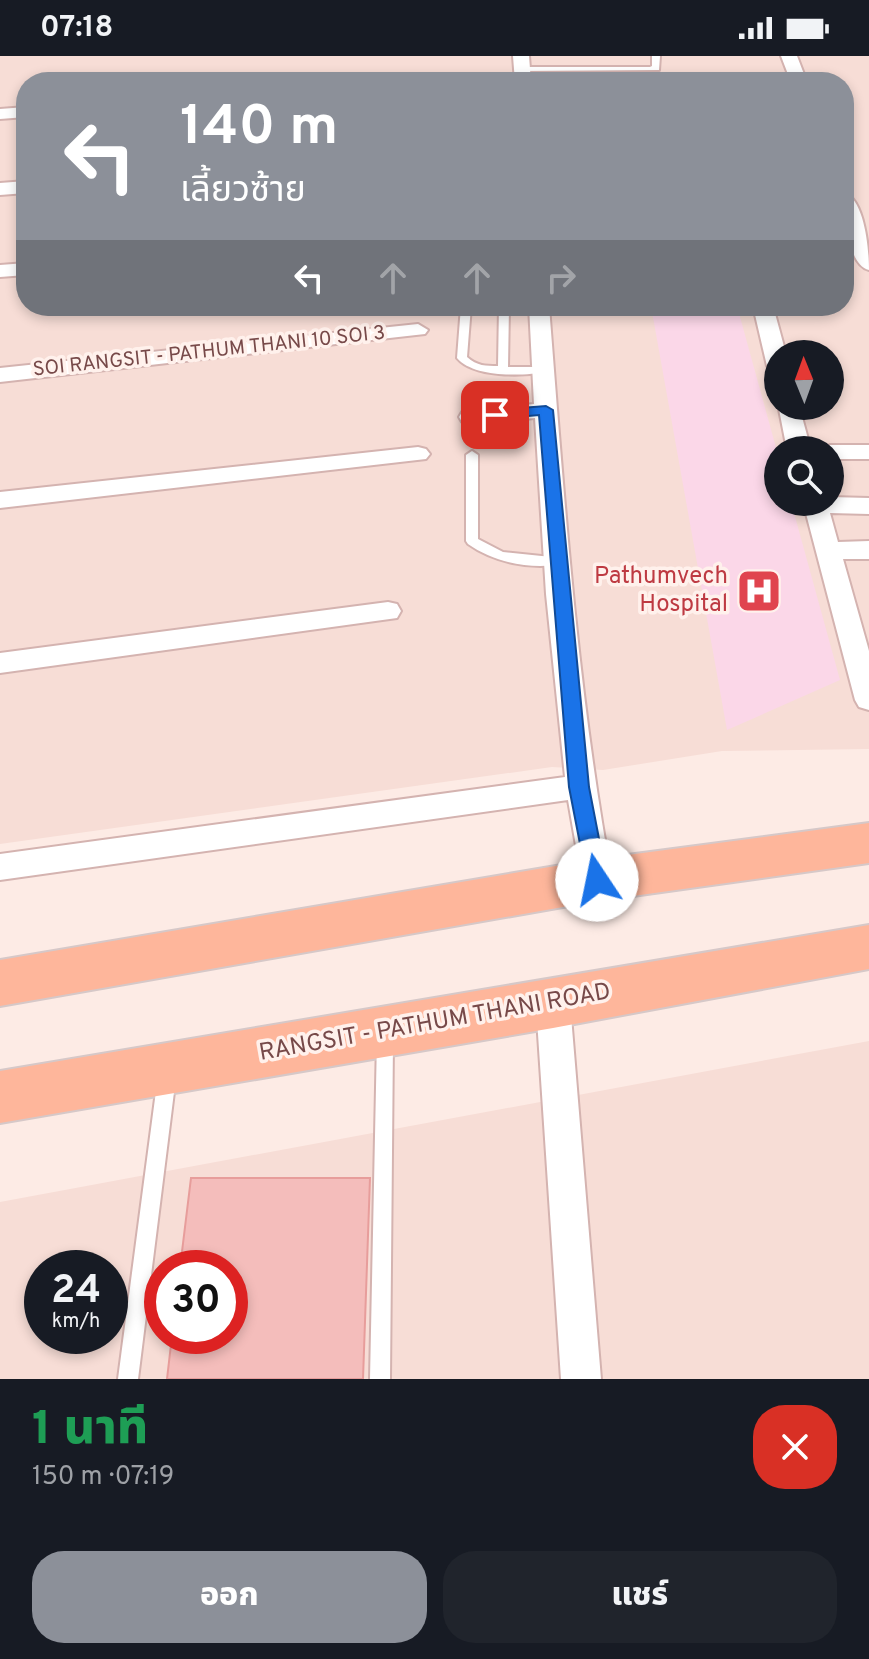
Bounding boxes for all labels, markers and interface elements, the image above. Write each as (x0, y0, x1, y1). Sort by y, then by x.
text: 07:18 (40, 10, 113, 47)
text: 140 m (180, 94, 338, 164)
icon: left (48, 104, 152, 208)
text: เลี้ยวซ้าย (180, 169, 306, 215)
icon: left (287, 256, 331, 300)
icon: ahead (371, 256, 415, 300)
icon: ahead (455, 256, 499, 300)
icon: right (539, 256, 583, 300)
street label: SOI RANGSIT - PATHUM THANI 10 SOI 3 (31, 321, 387, 383)
north arrow (764, 340, 844, 420)
map controls (764, 340, 844, 516)
pin (461, 381, 529, 449)
icon: arrive (473, 393, 517, 437)
button: search (764, 436, 844, 516)
place label: Pathumvech Hospital (594, 562, 728, 620)
hospital icon: Pathumvech Hospital (735, 567, 783, 615)
position arrow (555, 838, 639, 922)
street label: RANGSIT - PATHUM THANI ROAD (257, 977, 613, 1069)
speed limit sign: 30 (144, 1250, 248, 1354)
text: 24 (51, 1267, 101, 1317)
text: km/h (52, 1309, 100, 1335)
text: 1 นาที (32, 1401, 148, 1461)
button: close (753, 1405, 837, 1489)
text: 150 m · 07:19 (32, 1461, 174, 1494)
button: ออก (32, 1551, 427, 1643)
button: แชร์ (443, 1551, 837, 1643)

